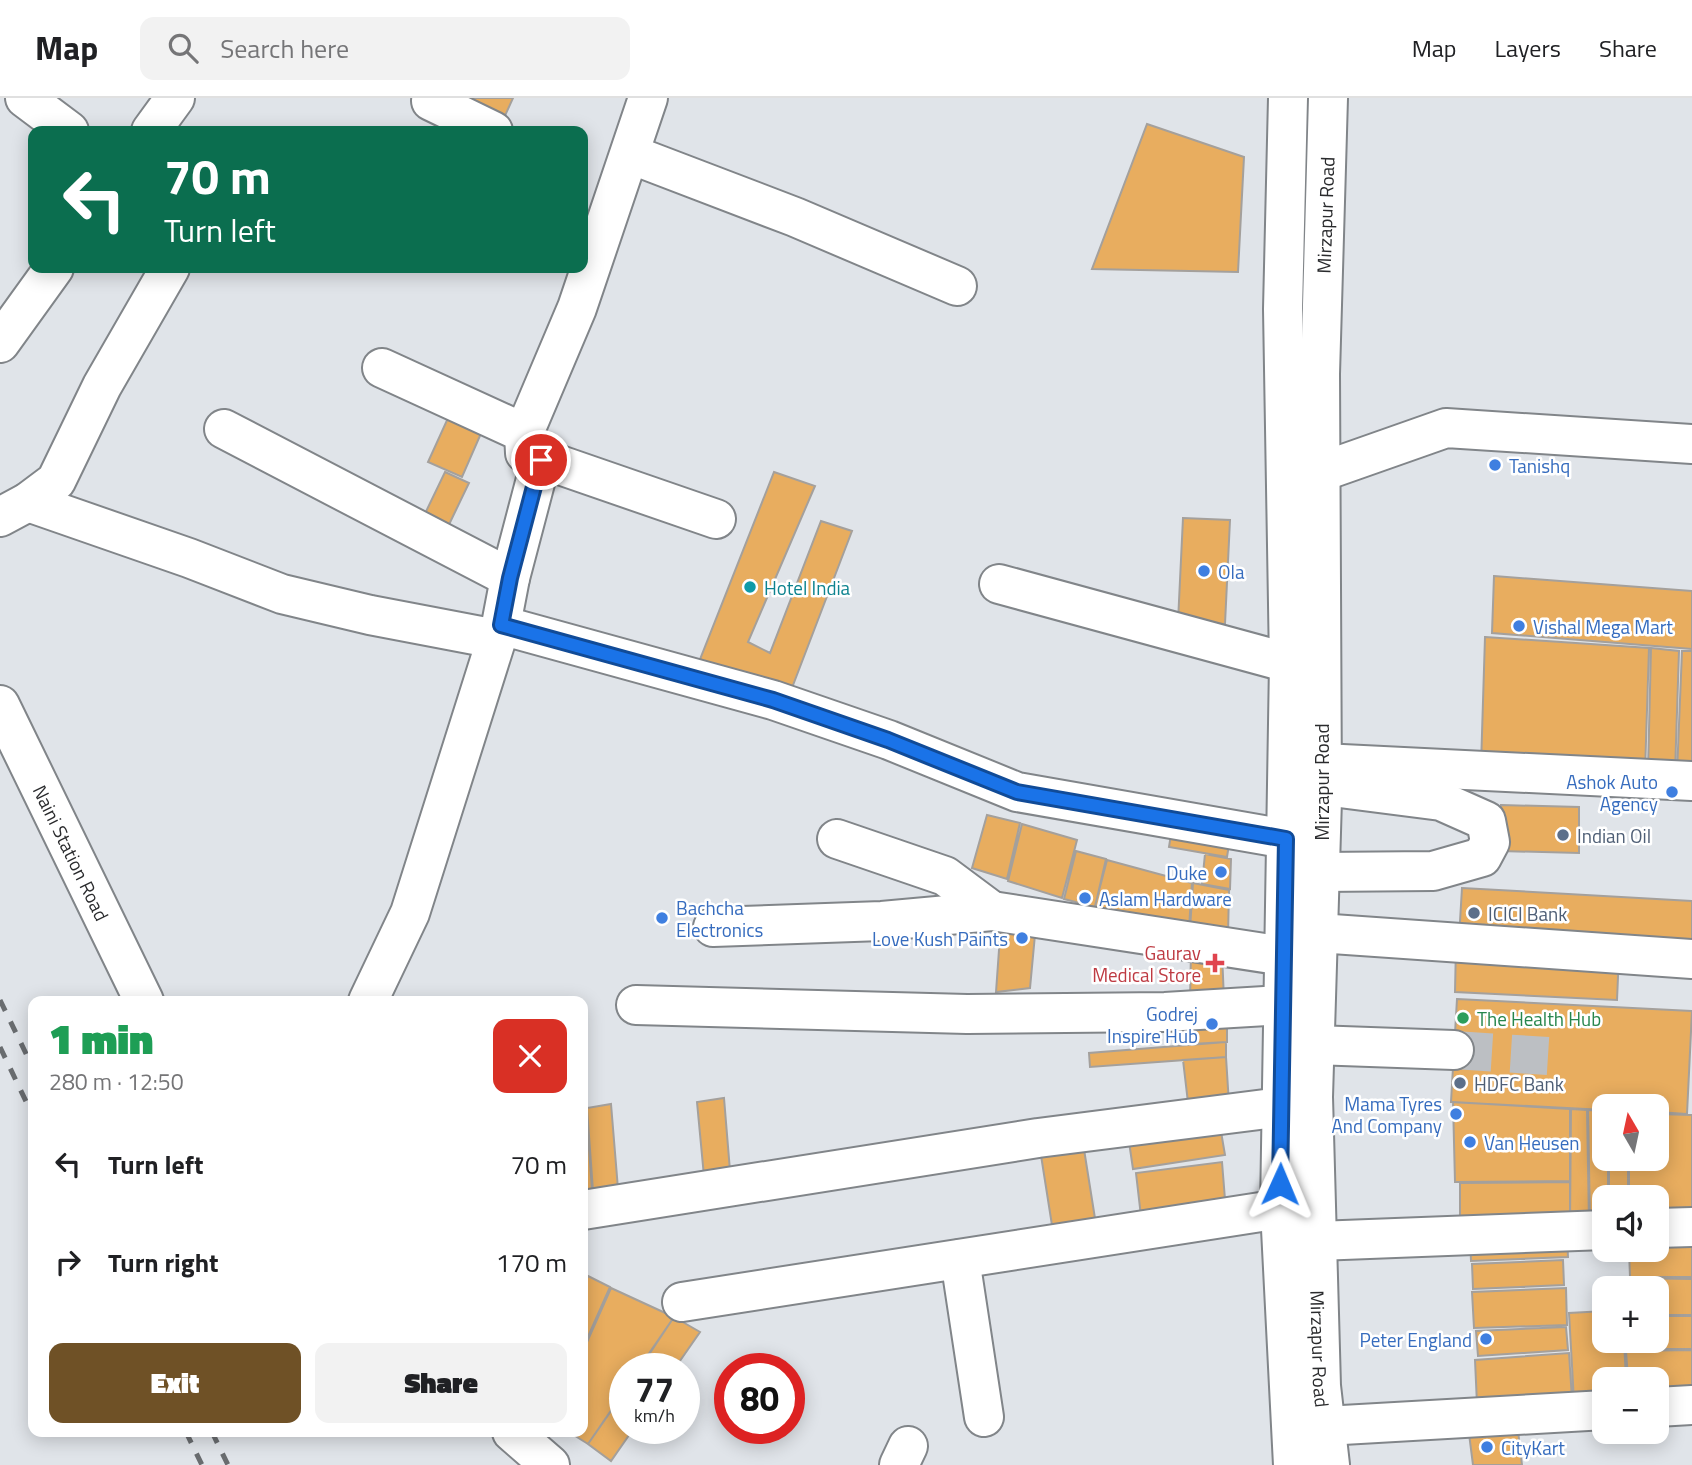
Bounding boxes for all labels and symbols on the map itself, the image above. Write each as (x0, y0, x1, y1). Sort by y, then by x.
street label: Mirzapur Road (1308, 156, 1342, 274)
pin (511, 430, 571, 490)
place label: Tanishq (1509, 451, 1570, 480)
marker: Tanishq (1487, 457, 1503, 473)
place label: Ola (1218, 557, 1245, 586)
marker: Ola (1196, 563, 1212, 579)
place label: Hotel India (764, 573, 851, 602)
marker: Hotel India (742, 579, 758, 595)
place label: Vishal Mega Mart (1533, 612, 1673, 641)
marker: Vishal Mega Mart (1511, 618, 1527, 634)
street label: Mirzapur Road (1307, 724, 1336, 840)
place label: Ashok Auto Agency (1566, 767, 1658, 818)
street label: Naini Station Road (26, 780, 117, 925)
marker: Ashok Auto Agency (1664, 784, 1680, 800)
place label: Indian Oil (1577, 821, 1651, 850)
marker: Indian Oil (1555, 827, 1571, 843)
place label: Duke (1166, 858, 1207, 887)
marker: Duke (1213, 864, 1229, 880)
place label: Aslam Hardware (1099, 884, 1232, 913)
marker: Aslam Hardware (1077, 890, 1093, 906)
place label: Bachcha Electronics (676, 893, 764, 944)
place label: ICICI Bank (1488, 899, 1567, 928)
marker: ICICI Bank (1466, 905, 1482, 921)
marker: Bachcha Electronics (654, 910, 670, 926)
place label: Love Kush Paints (872, 924, 1008, 953)
marker: Love Kush Paints (1014, 930, 1030, 946)
place label: Gaurav Medical Store (1092, 938, 1201, 989)
marker: Gaurav Medical Store (1207, 955, 1223, 971)
place label: Godrej Inspire Hub (1107, 999, 1198, 1050)
place label: The Health Hub (1477, 1004, 1601, 1033)
marker: The Health Hub (1455, 1010, 1471, 1026)
marker: Godrej Inspire Hub (1204, 1016, 1220, 1032)
place label: HDFC Bank (1474, 1069, 1564, 1098)
marker: HDFC Bank (1452, 1075, 1468, 1091)
place label: Mama Tyres And Company (1331, 1089, 1442, 1140)
north arrow (1592, 1094, 1670, 1171)
marker: Mama Tyres And Company (1448, 1106, 1464, 1122)
place label: Van Heusen (1484, 1128, 1580, 1157)
marker: Van Heusen (1462, 1134, 1478, 1150)
position arrow (1243, 1147, 1317, 1221)
street label: Mirzapur Road (1304, 1290, 1338, 1409)
place label: Peter England (1360, 1325, 1472, 1354)
marker: Peter England (1478, 1331, 1494, 1347)
speed limit sign: 80 (714, 1353, 805, 1444)
place label: CityKart (1501, 1433, 1565, 1462)
marker: CityKart (1479, 1439, 1495, 1455)

